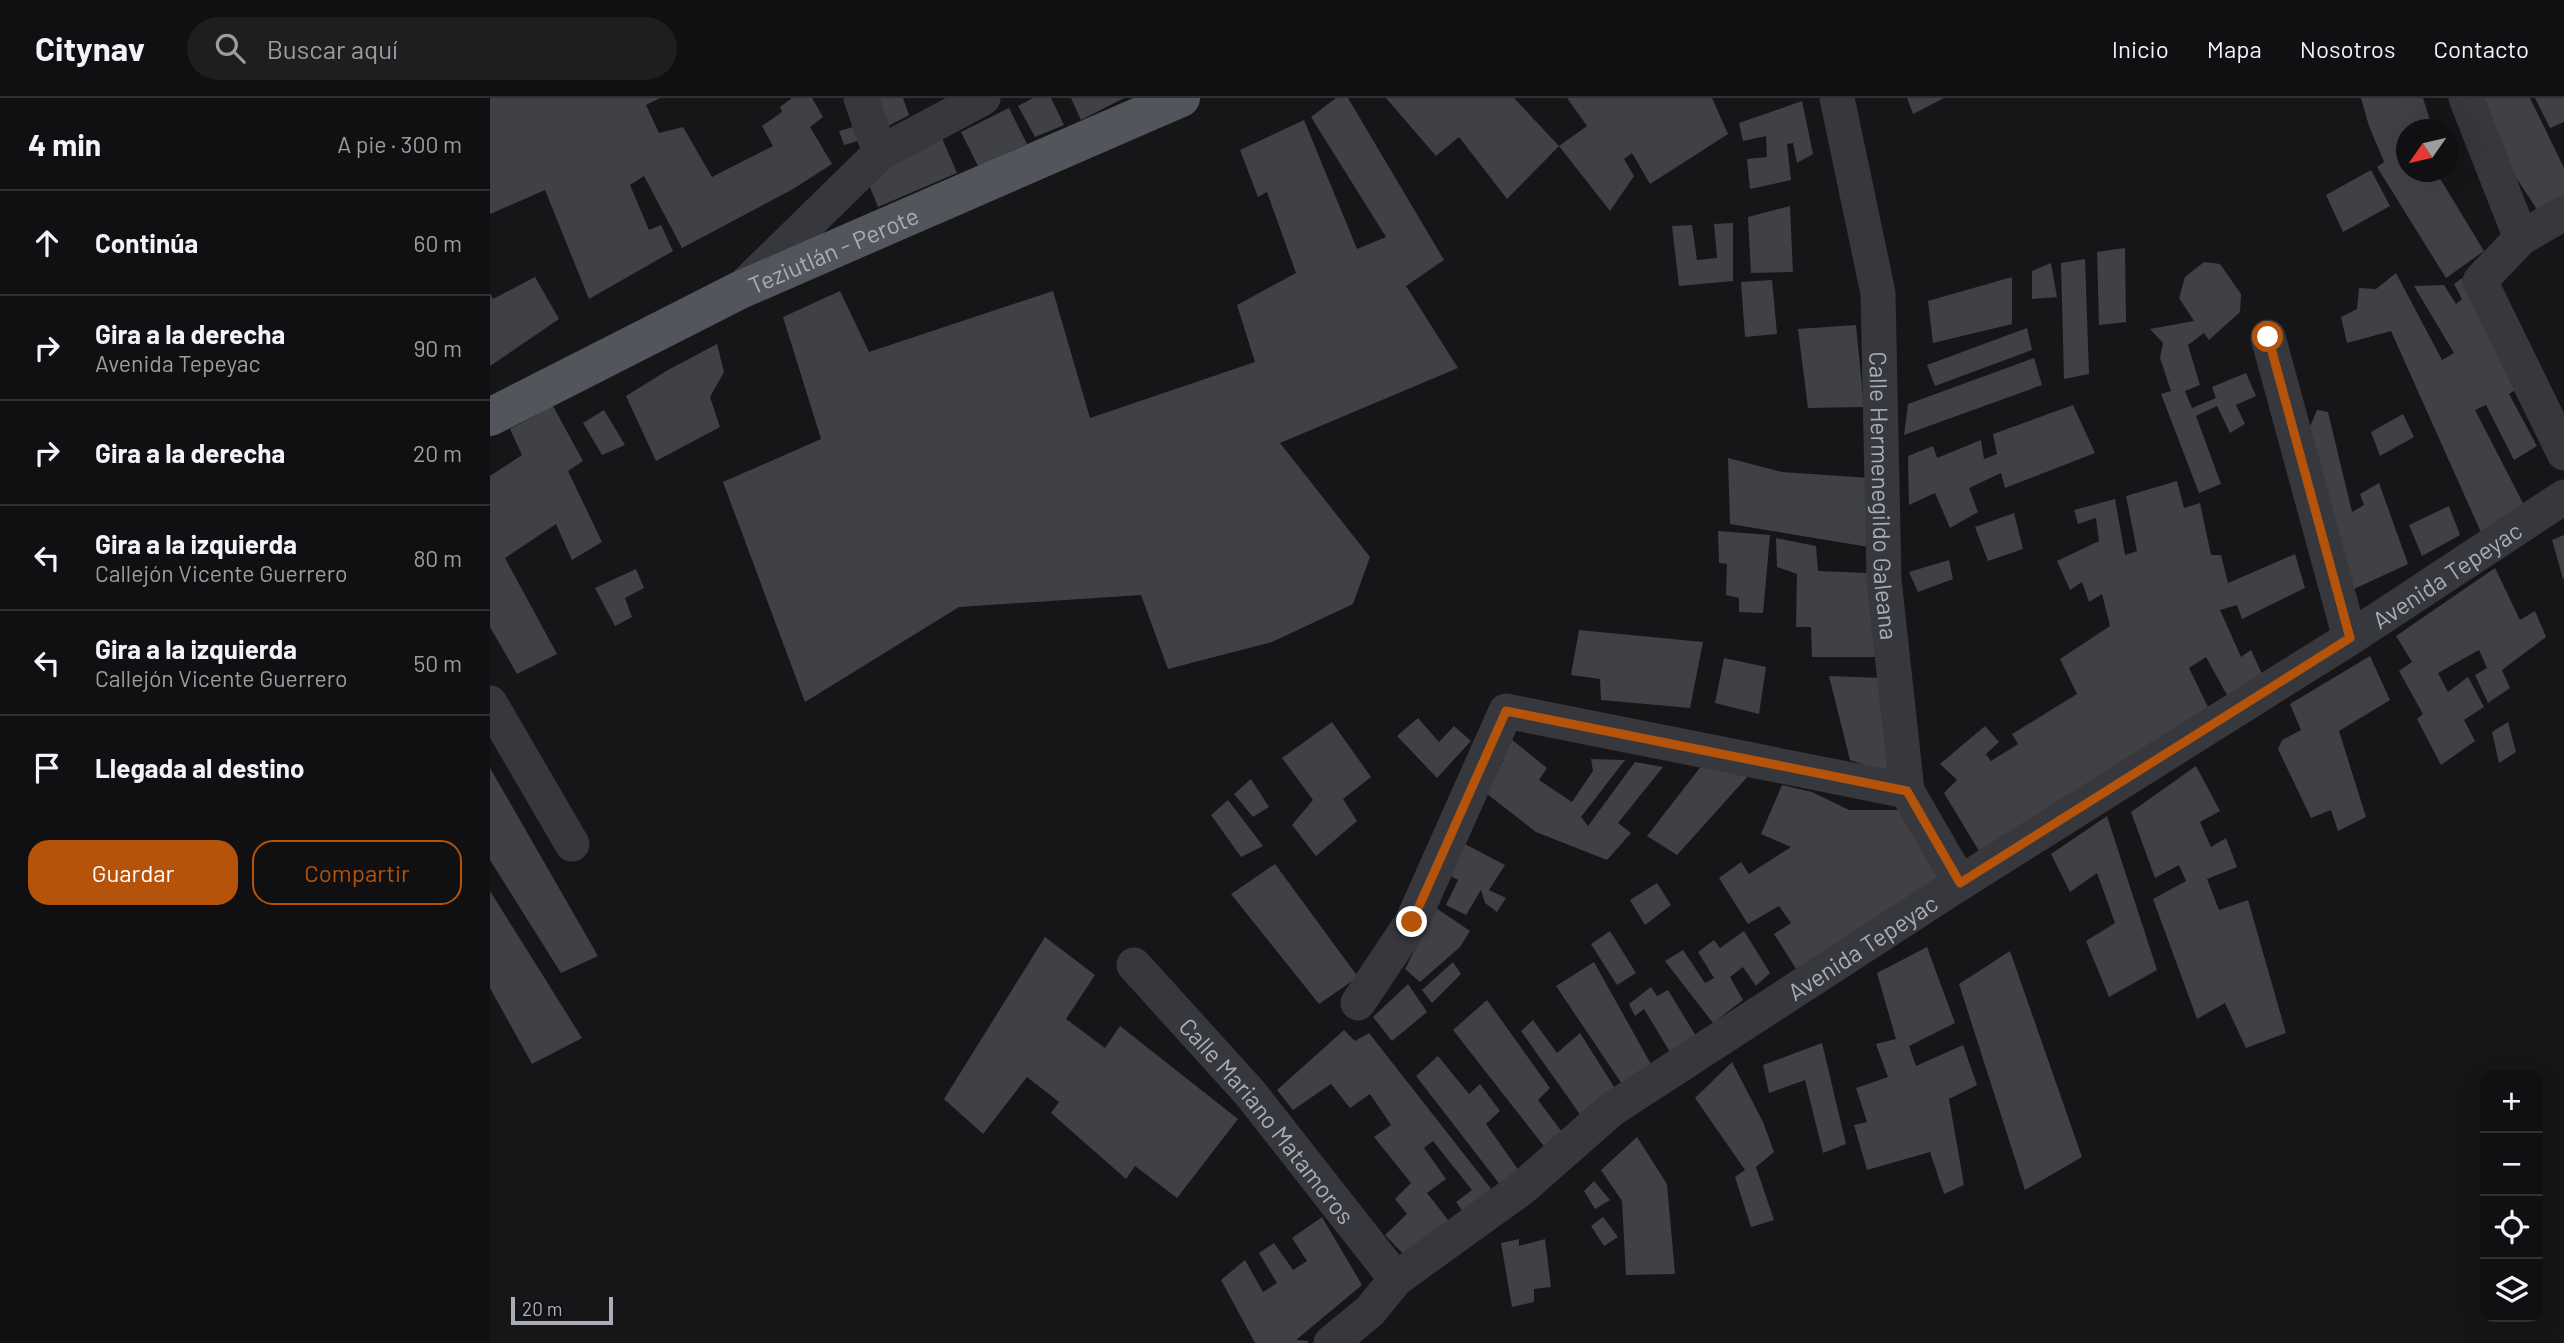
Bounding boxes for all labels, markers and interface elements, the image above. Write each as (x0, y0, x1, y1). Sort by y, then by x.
search box (187, 17, 677, 80)
text: Citynav (35, 28, 145, 68)
icon: search (211, 29, 249, 67)
text: Buscar aquí (267, 33, 398, 64)
text: Inicio (2112, 34, 2169, 63)
text: Mapa (2207, 34, 2262, 63)
text: Nosotros (2300, 34, 2396, 63)
text: Contacto (2434, 34, 2529, 63)
north arrow (2396, 119, 2459, 182)
text: 4 min (28, 126, 101, 162)
text: A pie · 300 m (337, 130, 462, 158)
street label: Teziutlán - Perote (744, 200, 923, 299)
icon: ahead (28, 224, 66, 262)
text: Continúa (95, 227, 198, 258)
text: 60 m (414, 229, 462, 257)
text: Gira a la derecha (95, 318, 285, 349)
route start (2252, 321, 2283, 352)
icon: right (28, 329, 66, 367)
text: 90 m (413, 334, 462, 362)
text: Avenida Tepeyac (95, 349, 261, 377)
street label: Calle Hermenegildo Galeana (1865, 351, 1905, 641)
icon: right (28, 434, 66, 472)
text: Gira a la derecha (95, 437, 285, 468)
text: 20 m (413, 439, 462, 467)
street label: Avenida Tepeyac (2366, 515, 2527, 634)
text: Gira a la izquierda (95, 528, 297, 559)
icon: left (28, 539, 66, 577)
text: 80 m (413, 544, 462, 572)
text: Callejón Vicente Guerrero (95, 559, 348, 587)
text: Gira a la izquierda (95, 633, 297, 664)
icon: left (28, 644, 66, 682)
text: 50 m (414, 649, 462, 677)
text: Callejón Vicente Guerrero (95, 664, 348, 692)
icon: arrive (28, 749, 66, 787)
text: Llegada al destino (95, 752, 304, 783)
button: Guardar (28, 840, 238, 905)
button: Compartir (252, 840, 462, 905)
street label: Avenida Tepeyac (1782, 887, 1942, 1006)
route end (1396, 906, 1427, 937)
street label: Calle Mariano Matamoros (1174, 1011, 1361, 1229)
map controls (2480, 1070, 2543, 1322)
button: + (2480, 1070, 2543, 1133)
button: − (2480, 1133, 2543, 1196)
button: locate (2480, 1196, 2543, 1259)
button: layers (2480, 1259, 2543, 1322)
scale bar (511, 1294, 612, 1326)
text: 20 m (522, 1297, 562, 1320)

